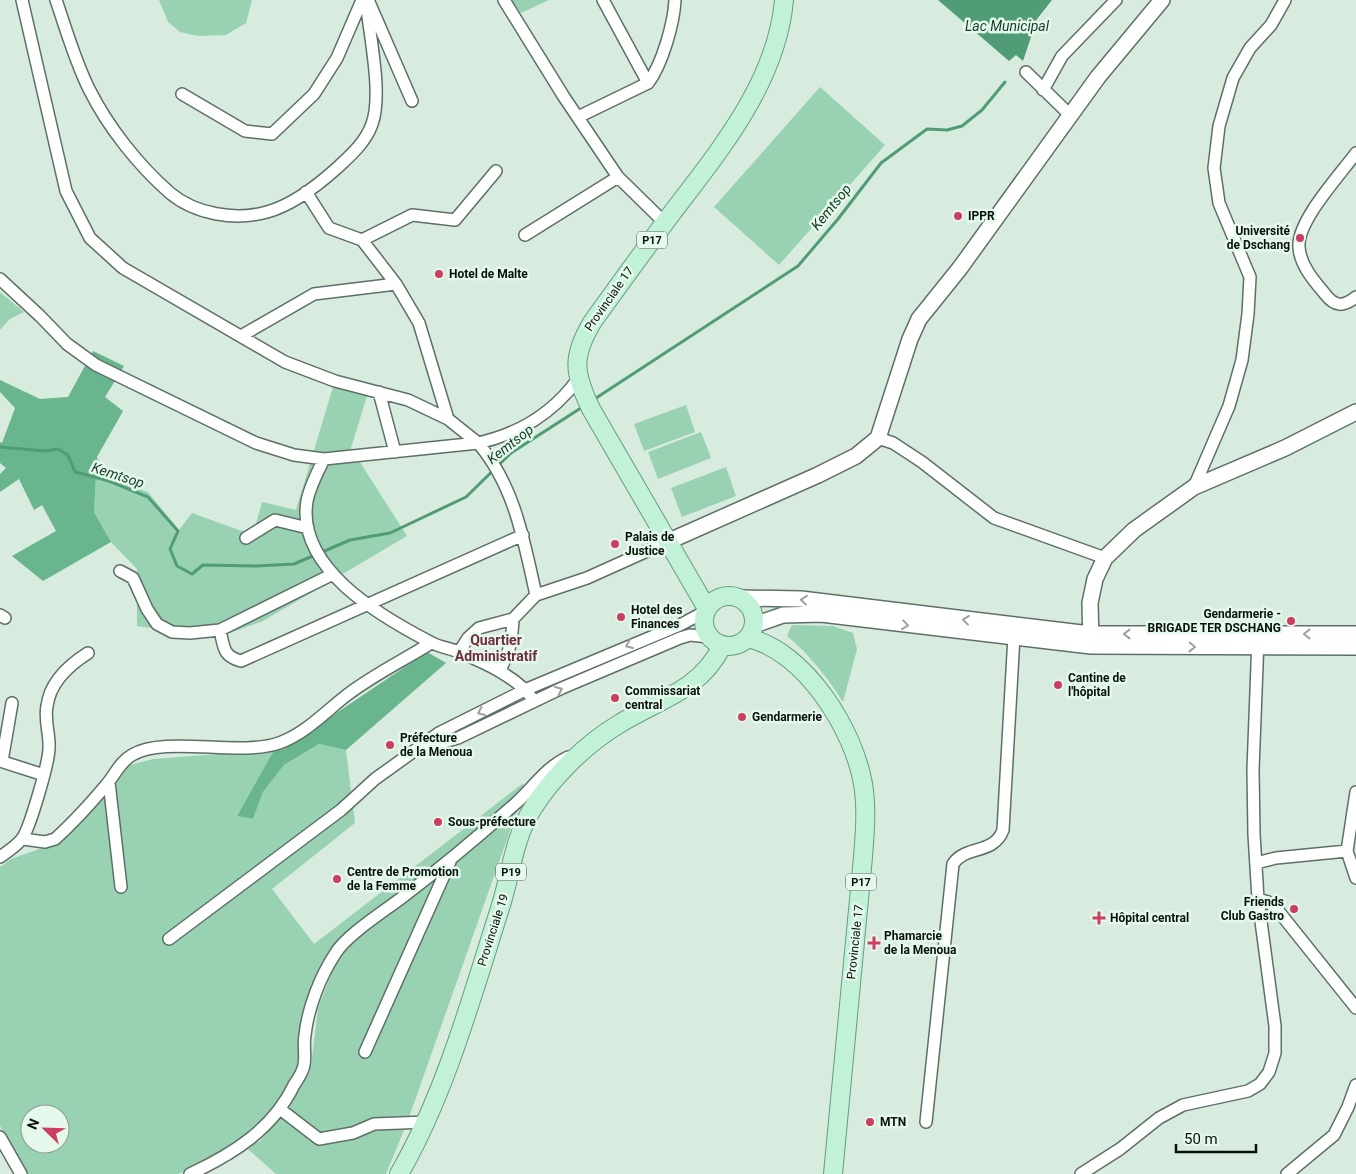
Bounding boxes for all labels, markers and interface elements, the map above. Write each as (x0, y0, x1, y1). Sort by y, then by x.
water label: Lac Municipal (965, 18, 1050, 34)
water label: Kemtsop (808, 181, 854, 233)
place label: IPPR (968, 209, 995, 223)
marker: IPPR (952, 210, 964, 222)
place label: Université de Dschang (1227, 224, 1291, 252)
road number: P17 (637, 232, 667, 248)
marker: Université de Dschang (1294, 232, 1306, 244)
street label: Provinciale 17 (582, 264, 636, 334)
place label: Hotel de Malte (449, 267, 528, 281)
marker: Hotel de Malte (433, 268, 445, 280)
water label: Kemtsop (484, 421, 536, 467)
water label: Kemtsop (90, 459, 146, 491)
place label: Palais de Justice (625, 530, 675, 558)
marker: Palais de Justice (609, 538, 621, 550)
one-way arrow (800, 594, 808, 605)
place label: Hotel des Finances (631, 603, 682, 631)
place label: Gendarmerie - BRIGADE TER DSCHANG (1148, 607, 1281, 635)
marker: Hotel des Finances (615, 611, 627, 623)
one-way arrow (961, 615, 969, 626)
marker: Gendarmerie - BRIGADE TER DSCHANG (1285, 615, 1297, 627)
one-way arrow (901, 620, 909, 630)
one-way arrow (1123, 629, 1131, 639)
one-way arrow (1303, 629, 1311, 639)
district label: Quartier Administratif (455, 632, 538, 664)
one-way arrow (625, 639, 634, 650)
one-way arrow (1188, 642, 1196, 652)
place label: Cantine de l'hôpital (1068, 671, 1126, 699)
marker: Cantine de l'hôpital (1052, 679, 1064, 691)
place label: Commissariat central (625, 684, 700, 712)
one-way arrow (554, 685, 563, 696)
marker: Commissariat central (609, 692, 621, 704)
one-way arrow (477, 705, 486, 716)
place label: Gendarmerie (752, 710, 822, 724)
marker: Gendarmerie (736, 711, 748, 723)
place label: Préfecture de la Menoua (400, 731, 473, 759)
marker: Préfecture de la Menoua (384, 739, 396, 751)
place label: Sous-préfecture (448, 815, 536, 829)
marker: Sous-préfecture (432, 816, 444, 828)
road number: P19 (496, 864, 526, 880)
place label: Centre de Promotion de la Femme (347, 865, 459, 893)
marker: Centre de Promotion de la Femme (331, 873, 343, 885)
road number: P17 (846, 874, 876, 890)
street label: Provinciale 19 (475, 892, 511, 968)
place label: Friends Club Gastro (1221, 895, 1284, 923)
marker: Friends Club Gastro (1288, 903, 1300, 915)
street label: Provinciale 17 (844, 904, 866, 980)
marker: Hôpital central (1092, 911, 1106, 925)
place label: Hôpital central (1110, 911, 1189, 925)
place label: Phamarcie de la Menoua (884, 929, 957, 957)
marker: Phamarcie de la Menoua (868, 937, 880, 949)
north arrow (20, 1104, 70, 1154)
place label: MTN (880, 1115, 906, 1129)
text: N (24, 1116, 42, 1132)
marker: MTN (864, 1116, 876, 1128)
scale bar (1176, 1122, 1256, 1154)
text: 50 m (1184, 1130, 1218, 1148)

